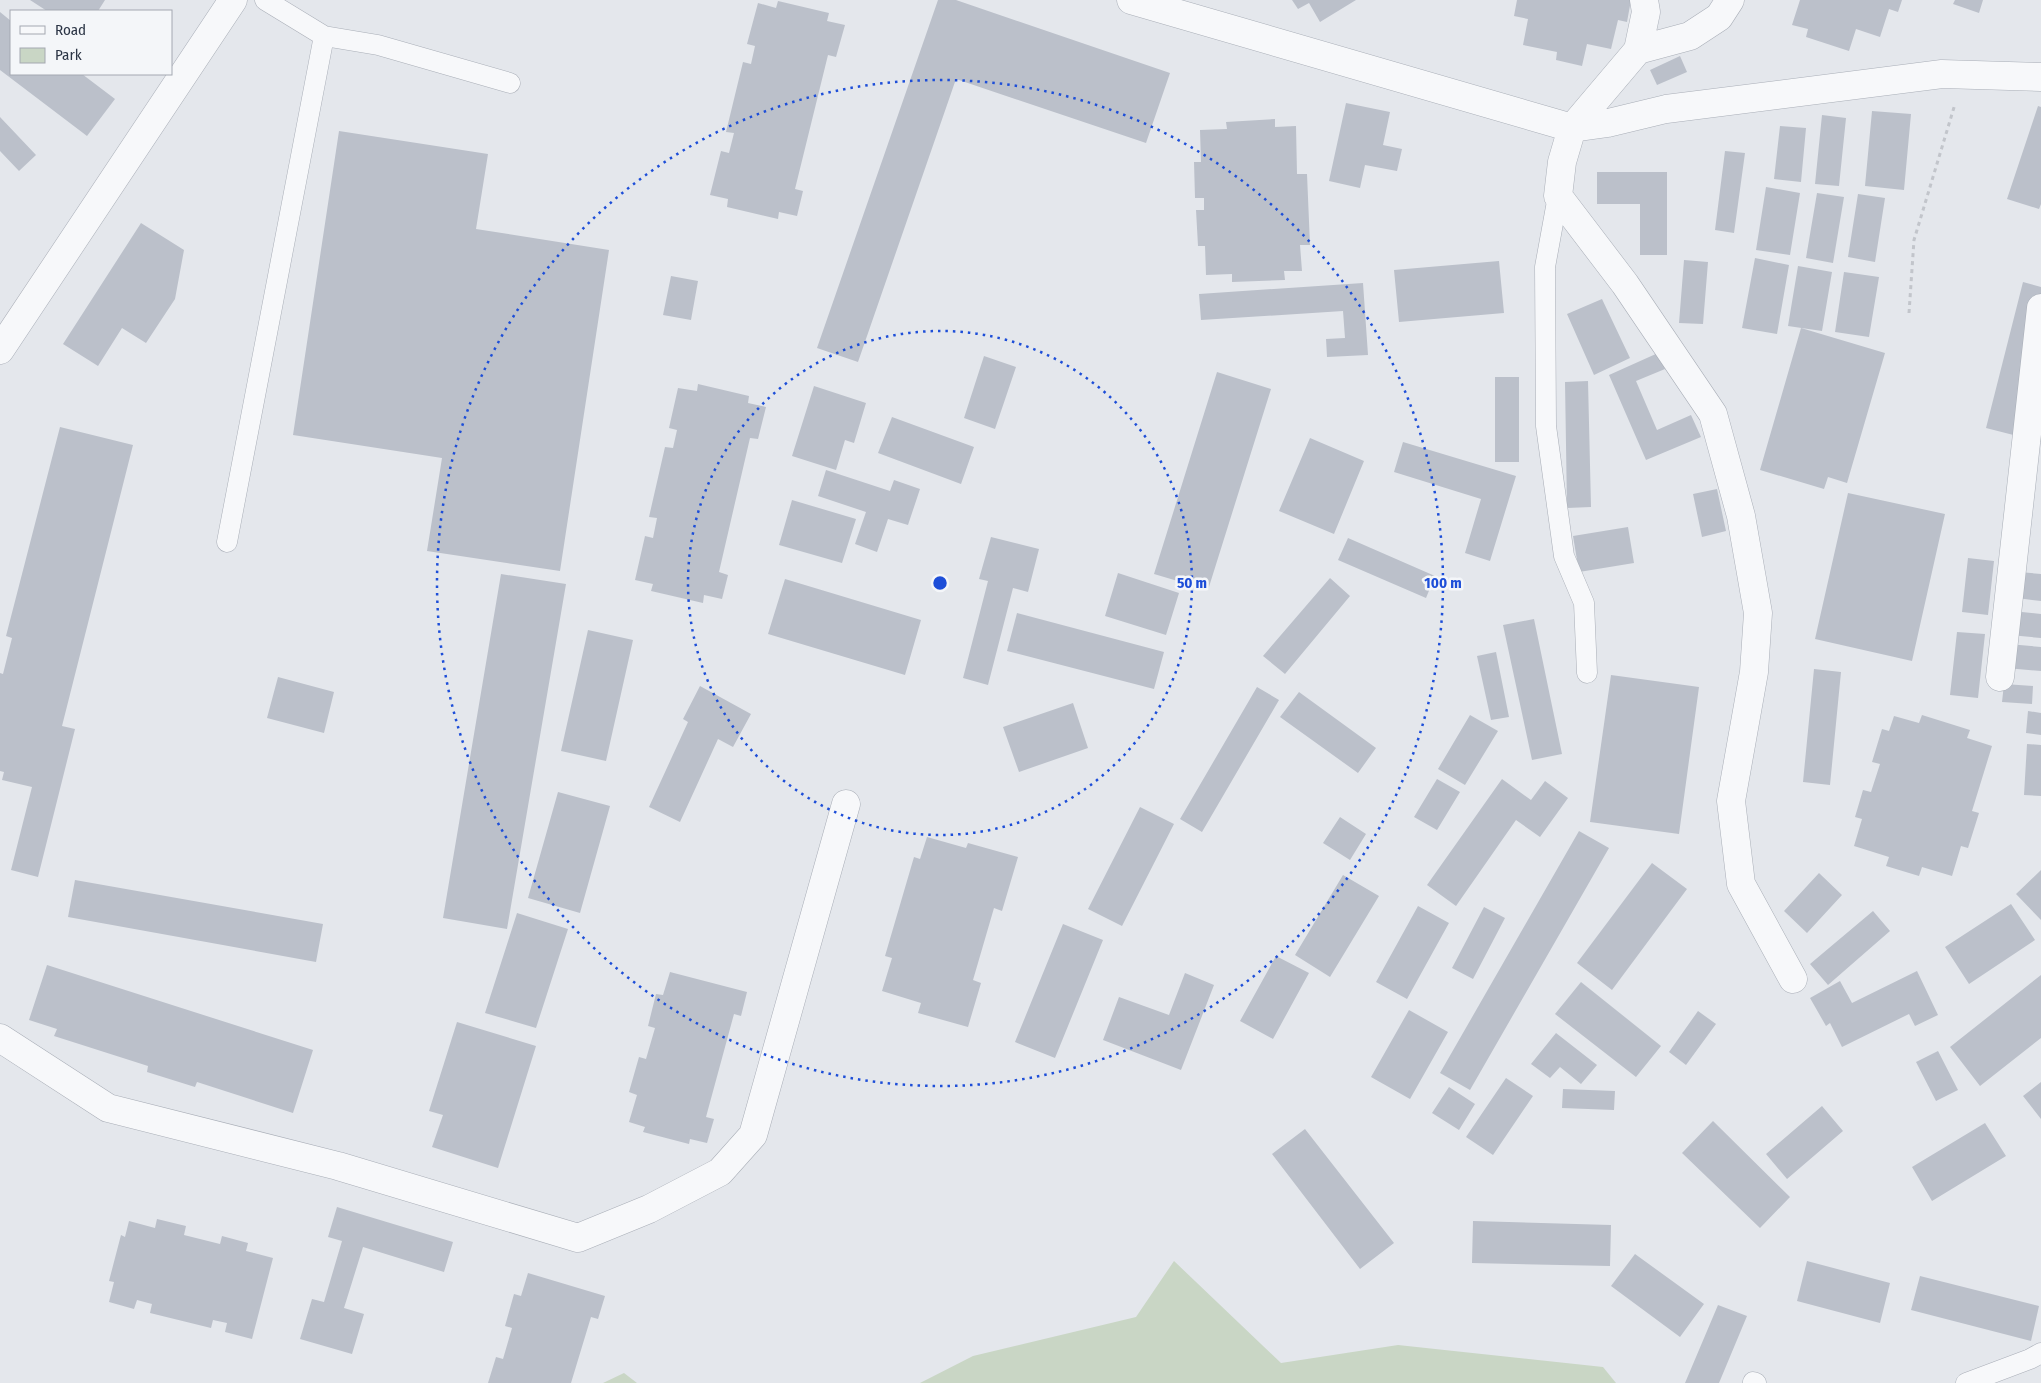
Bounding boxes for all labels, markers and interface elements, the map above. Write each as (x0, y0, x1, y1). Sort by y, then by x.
legend (10, 10, 172, 75)
text: Road (55, 21, 86, 39)
text: Park (55, 46, 82, 64)
centre of rings (931, 574, 949, 592)
text: 50 m (1177, 574, 1207, 592)
text: 100 m (1424, 574, 1462, 592)

